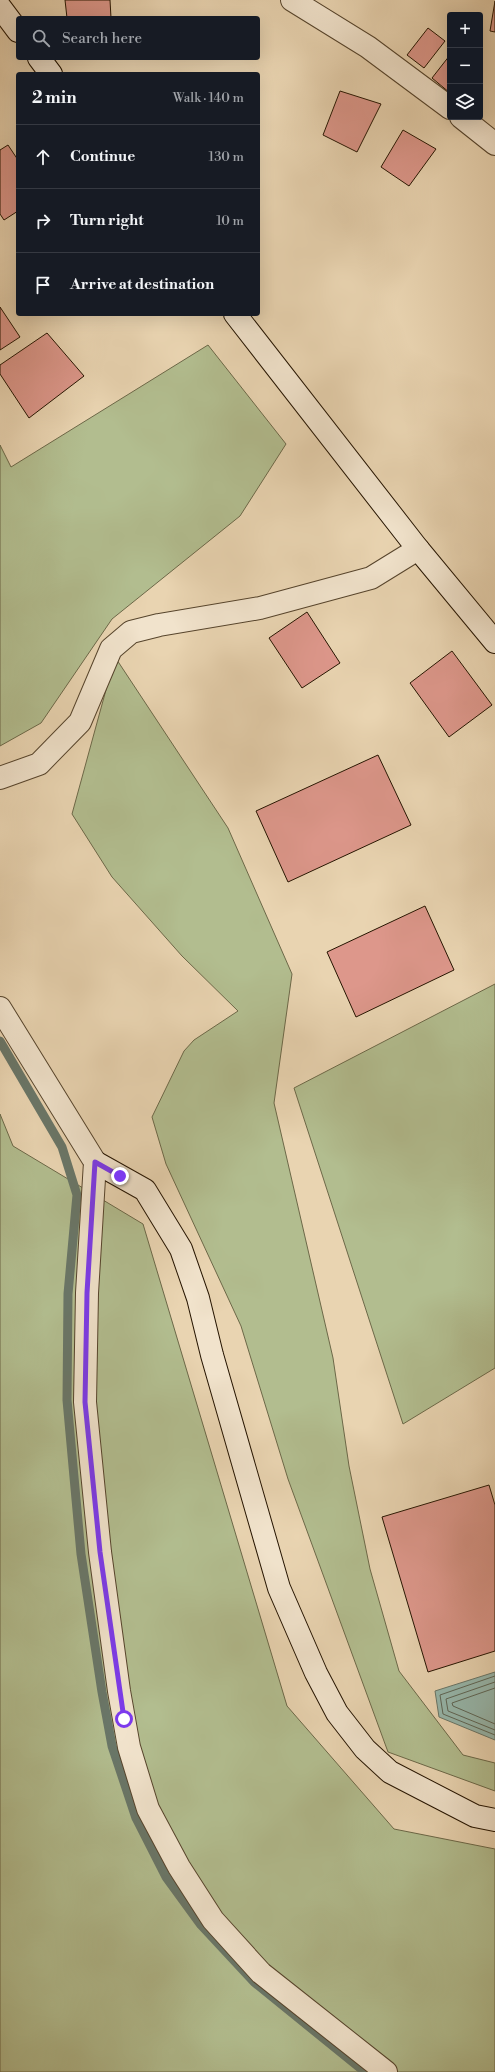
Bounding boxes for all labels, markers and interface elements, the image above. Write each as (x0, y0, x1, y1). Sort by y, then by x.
map controls (447, 12, 483, 120)
button: + (447, 12, 483, 48)
search box (16, 16, 260, 60)
icon: search (30, 27, 52, 49)
text: Search here (62, 29, 142, 48)
button: − (447, 48, 483, 84)
button: layers (447, 84, 483, 120)
text: 2 min (32, 87, 77, 109)
text: Walk · 140 m (173, 90, 244, 106)
icon: ahead (32, 146, 54, 168)
text: Continue (70, 147, 135, 166)
text: 130 m (209, 149, 244, 165)
icon: right (32, 210, 54, 232)
text: Turn right (70, 211, 144, 230)
text: 10 m (216, 213, 244, 229)
icon: arrive (32, 274, 54, 296)
text: Arrive at destination (70, 275, 214, 294)
route end (111, 1167, 129, 1185)
route start (115, 1710, 133, 1728)

